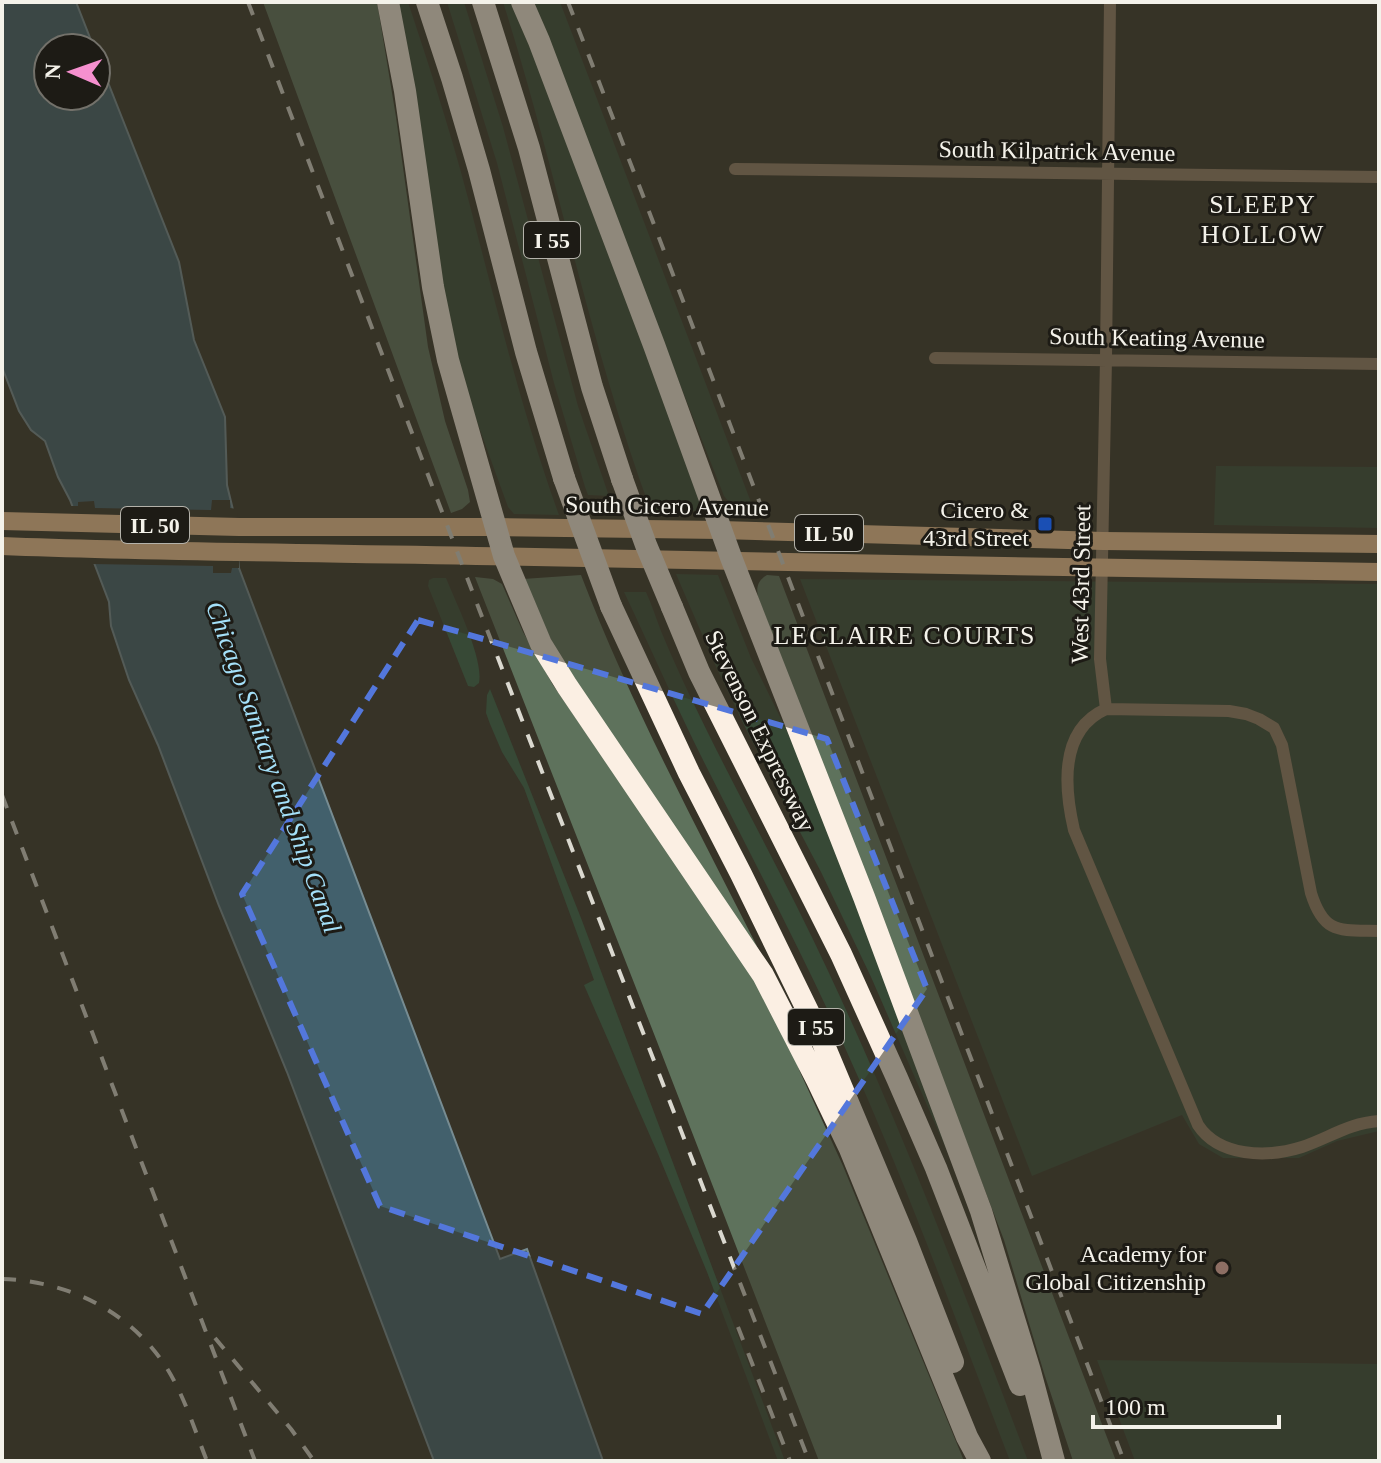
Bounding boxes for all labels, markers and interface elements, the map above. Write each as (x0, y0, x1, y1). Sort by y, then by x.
north arrow (32, 32, 112, 112)
text: N (40, 63, 65, 80)
street label: South Kilpatrick Avenue (938, 136, 1176, 166)
district label: SLEEPY HOLLOW (1201, 190, 1325, 249)
road number: I 55 (524, 222, 580, 258)
street label: South Keating Avenue (1049, 323, 1265, 353)
street label: South Cicero Avenue (565, 491, 769, 521)
place label: Cicero & 43rd Street (923, 497, 1029, 551)
street label: West 43rd Street (1067, 504, 1095, 664)
road number: IL 50 (121, 507, 189, 543)
road number: IL 50 (795, 515, 863, 551)
marker: Cicero & 43rd Street (1036, 515, 1054, 533)
water label: Chicago Sanitary and Ship Canal (200, 597, 347, 937)
district label: LECLAIRE COURTS (773, 621, 1037, 650)
street label: Stevenson Expressway (700, 626, 820, 836)
road number: I 55 (788, 1009, 844, 1045)
place label: Academy for Global Citizenship (1025, 1241, 1206, 1295)
marker: Academy for Global Citizenship (1213, 1259, 1231, 1277)
scale bar (1093, 1379, 1279, 1429)
text: 100 m (1105, 1394, 1166, 1420)

